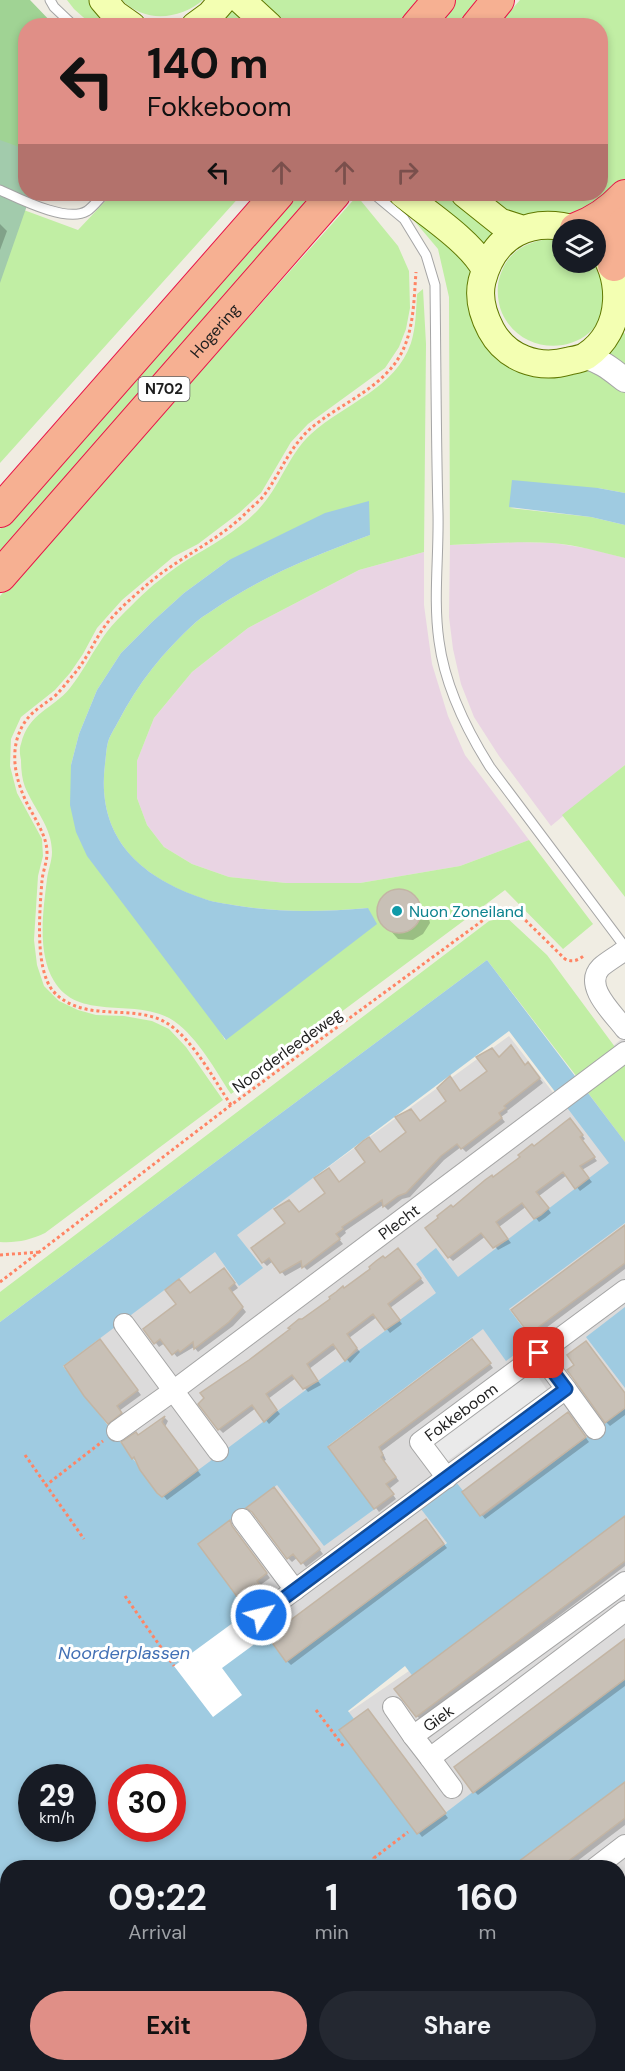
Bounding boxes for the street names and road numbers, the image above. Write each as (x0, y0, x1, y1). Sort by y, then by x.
street label: Hogering (185, 299, 245, 363)
road number: N702 (138, 377, 190, 401)
street label: Noorderleedeweg (228, 1003, 347, 1097)
street label: Plecht (374, 1200, 424, 1244)
street label: Fokkeboom (421, 1378, 502, 1446)
street label: Giek (419, 1700, 458, 1737)

